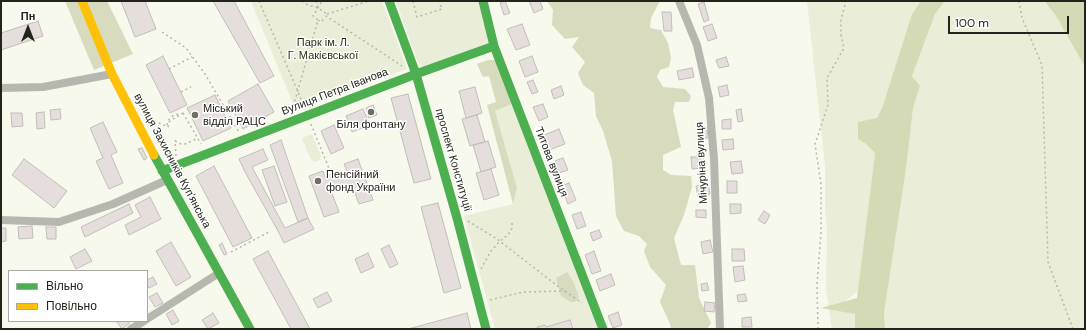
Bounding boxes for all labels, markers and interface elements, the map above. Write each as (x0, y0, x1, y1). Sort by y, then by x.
north arrow (8, 8, 48, 48)
scale bar (950, 8, 1071, 34)
text: Пн (21, 9, 35, 23)
text: 100 m (955, 15, 989, 31)
park label: Парк ім. Л. Г. Макієвської (288, 36, 358, 62)
street label: Вулиця Петра Іванова (280, 66, 390, 118)
street label: вулиця Захисників Куп'янська (131, 91, 213, 231)
place label: Міський відділ РАЦС (203, 102, 266, 128)
marker: Біля фонтану (366, 107, 376, 117)
street label: проспект Конституції (432, 107, 474, 213)
marker: Міський відділ РАЦС (190, 110, 200, 120)
place label: Біля фонтану (337, 118, 405, 132)
street label: Мічуріна вулиця (693, 122, 711, 204)
street label: Титова вулиця (532, 125, 570, 199)
place label: Пенсійний фонд України (326, 168, 395, 194)
marker: Пенсійний фонд України (313, 176, 323, 186)
legend (8, 270, 148, 322)
text: Вільно (46, 278, 83, 294)
text: Повільно (46, 298, 97, 314)

